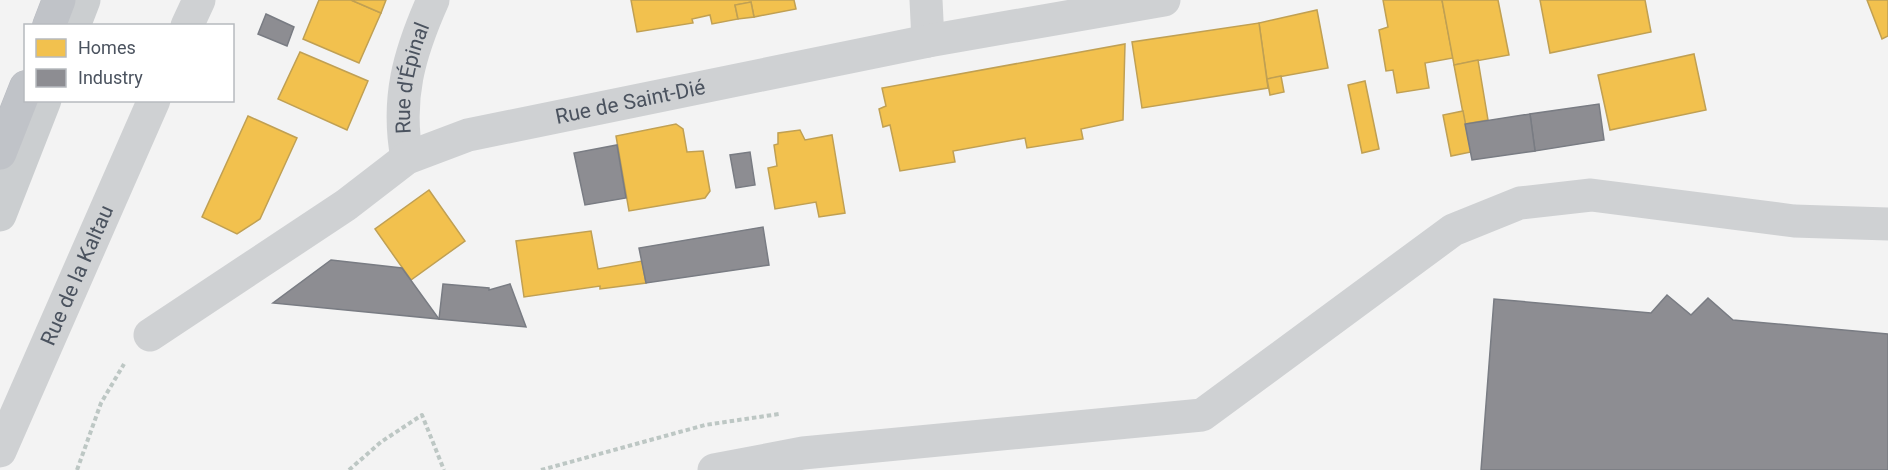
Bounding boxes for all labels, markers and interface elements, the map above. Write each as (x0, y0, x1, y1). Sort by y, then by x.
street label: Rue d'Épinal (391, 19, 434, 134)
legend (24, 24, 234, 102)
text: Homes (78, 37, 136, 58)
text: Industry (78, 67, 143, 88)
street label: Rue de Saint-Dié (553, 75, 707, 129)
street label: Rue de la Kaltau (36, 201, 118, 349)

